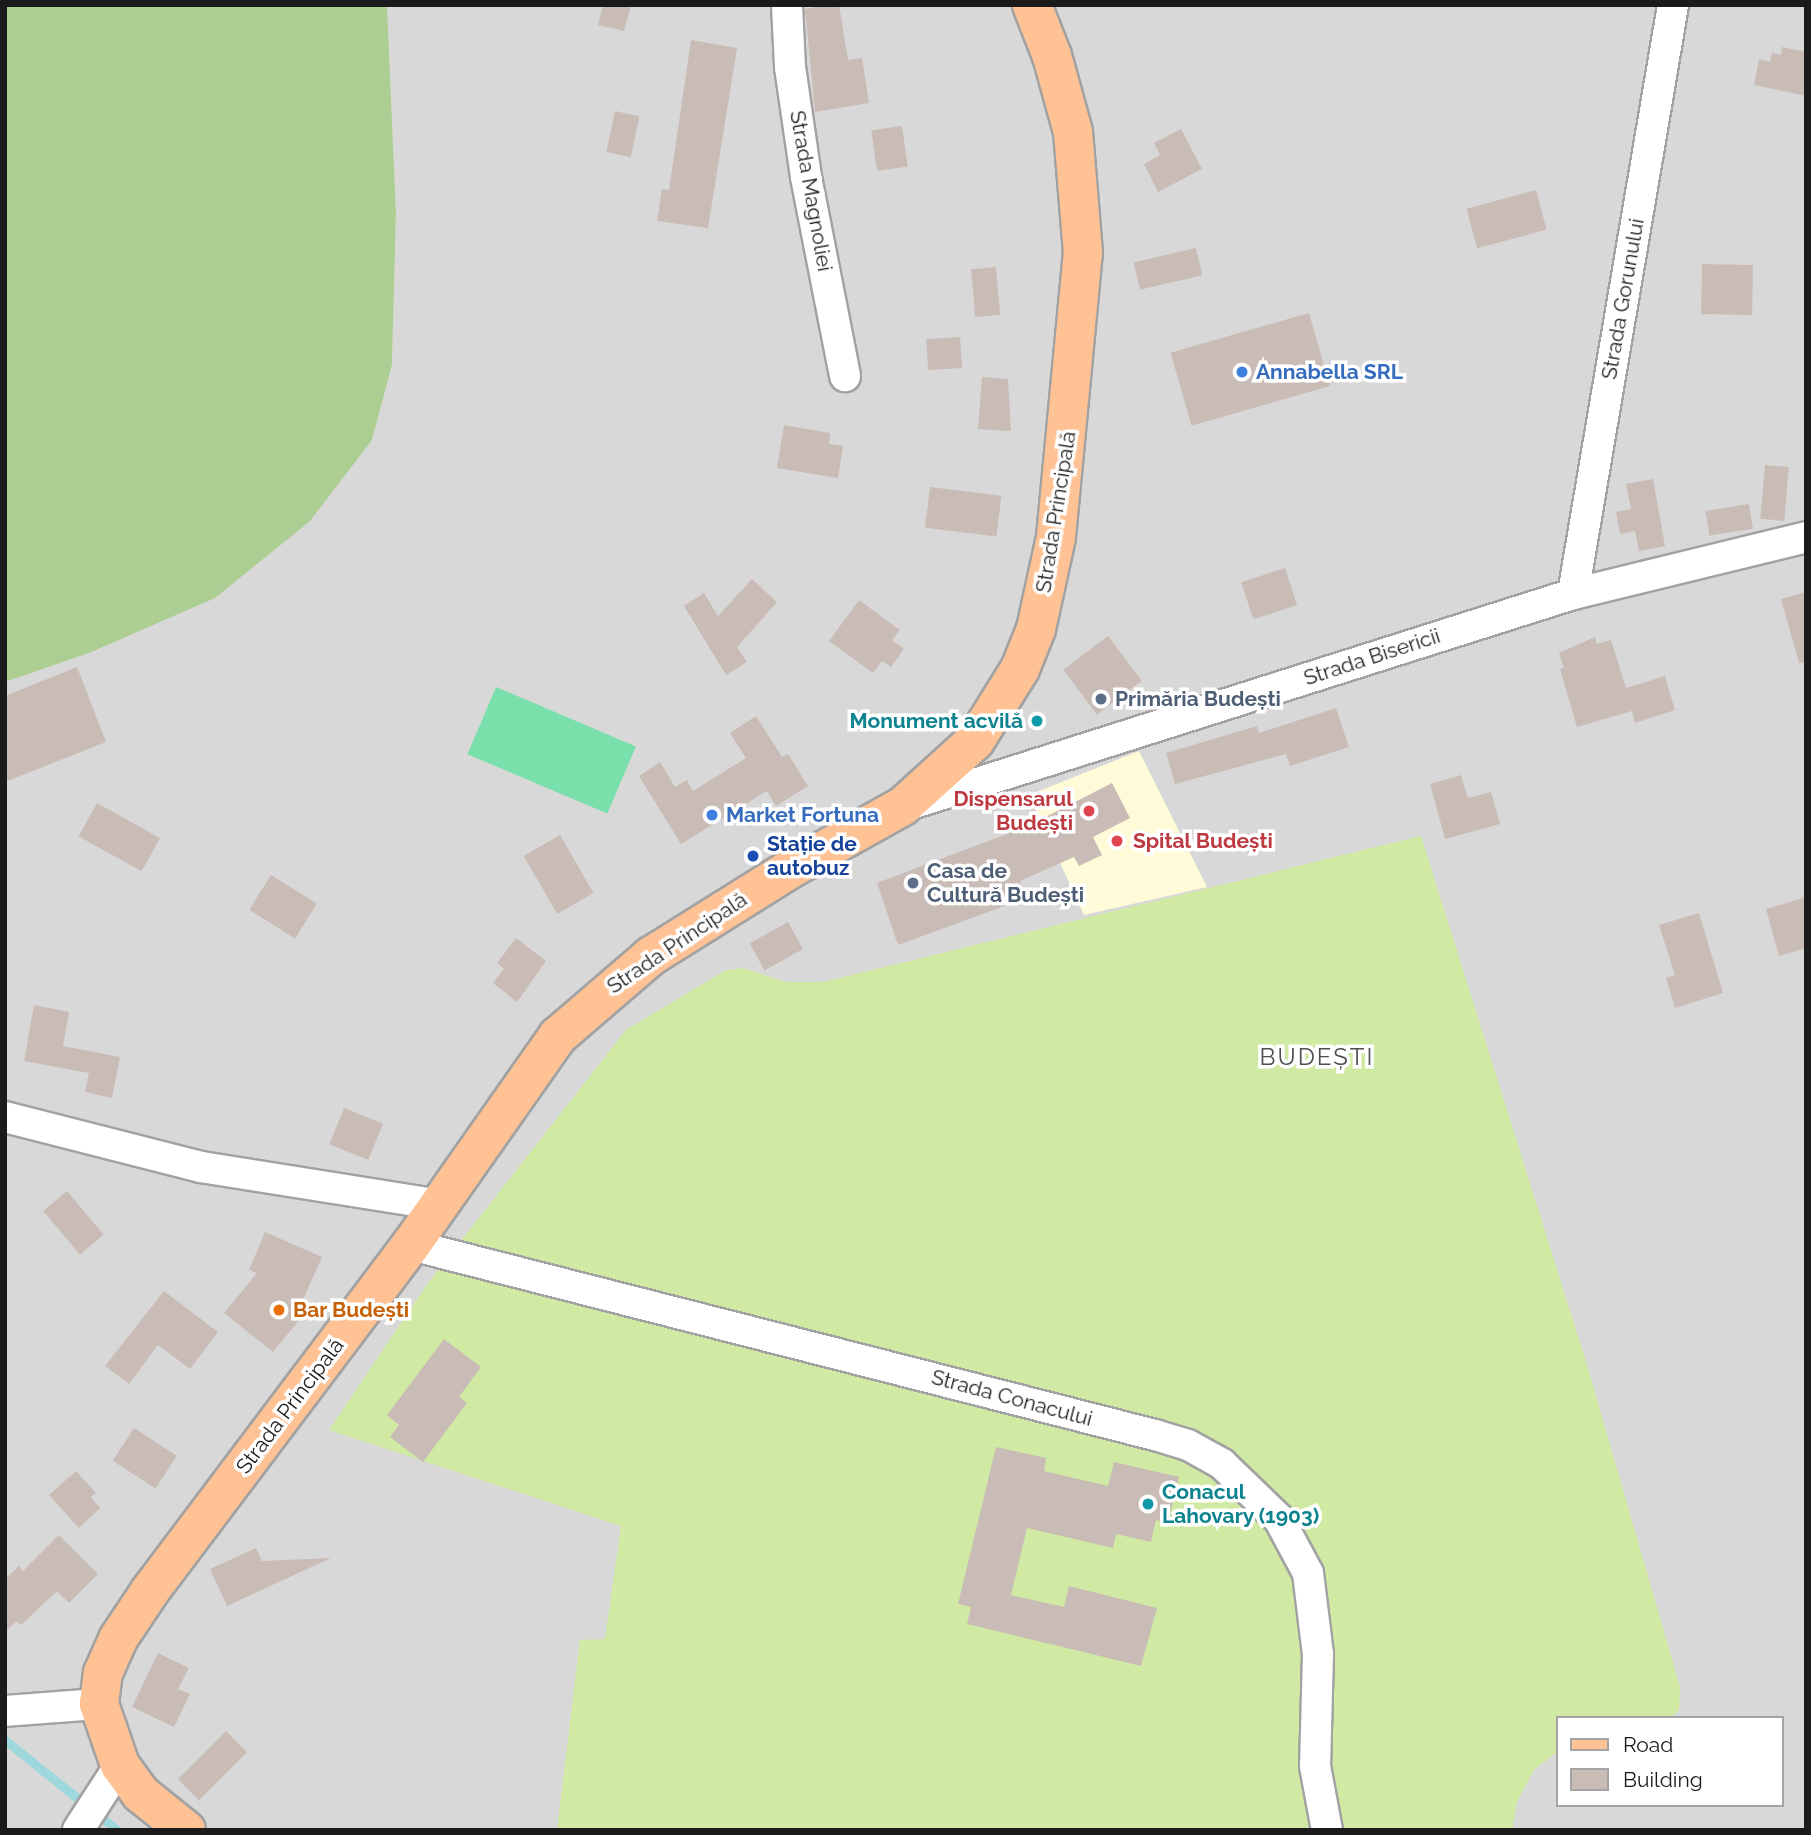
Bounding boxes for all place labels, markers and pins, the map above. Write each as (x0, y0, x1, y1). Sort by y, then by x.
place label: Annabella SRL (1256, 359, 1403, 385)
marker: Annabella SRL (1234, 364, 1250, 380)
place label: Primăria Budești (1115, 686, 1281, 712)
marker: Primăria Budești (1093, 691, 1109, 707)
place label: Monument acvilă (849, 708, 1023, 734)
marker: Monument acvilă (1029, 713, 1045, 729)
place label: Dispensarul Budești (954, 786, 1073, 836)
marker: Dispensarul Budești (1079, 801, 1099, 821)
place label: Market Fortuna (726, 802, 879, 828)
marker: Market Fortuna (704, 807, 720, 823)
place label: Spital Budești (1133, 828, 1273, 854)
place label: Stație de autobuz (767, 831, 857, 881)
marker: Spital Budești (1107, 831, 1127, 851)
marker: Stație de autobuz (745, 848, 761, 864)
place label: Casa de Cultură Budești (927, 858, 1084, 908)
marker: Casa de Cultură Budești (905, 875, 921, 891)
place label: Bar Budești (293, 1297, 410, 1323)
marker: Bar Budești (271, 1302, 287, 1318)
place label: Conacul Lahovary (1903) (1162, 1479, 1320, 1529)
marker: Conacul Lahovary (1903) (1140, 1496, 1156, 1512)

